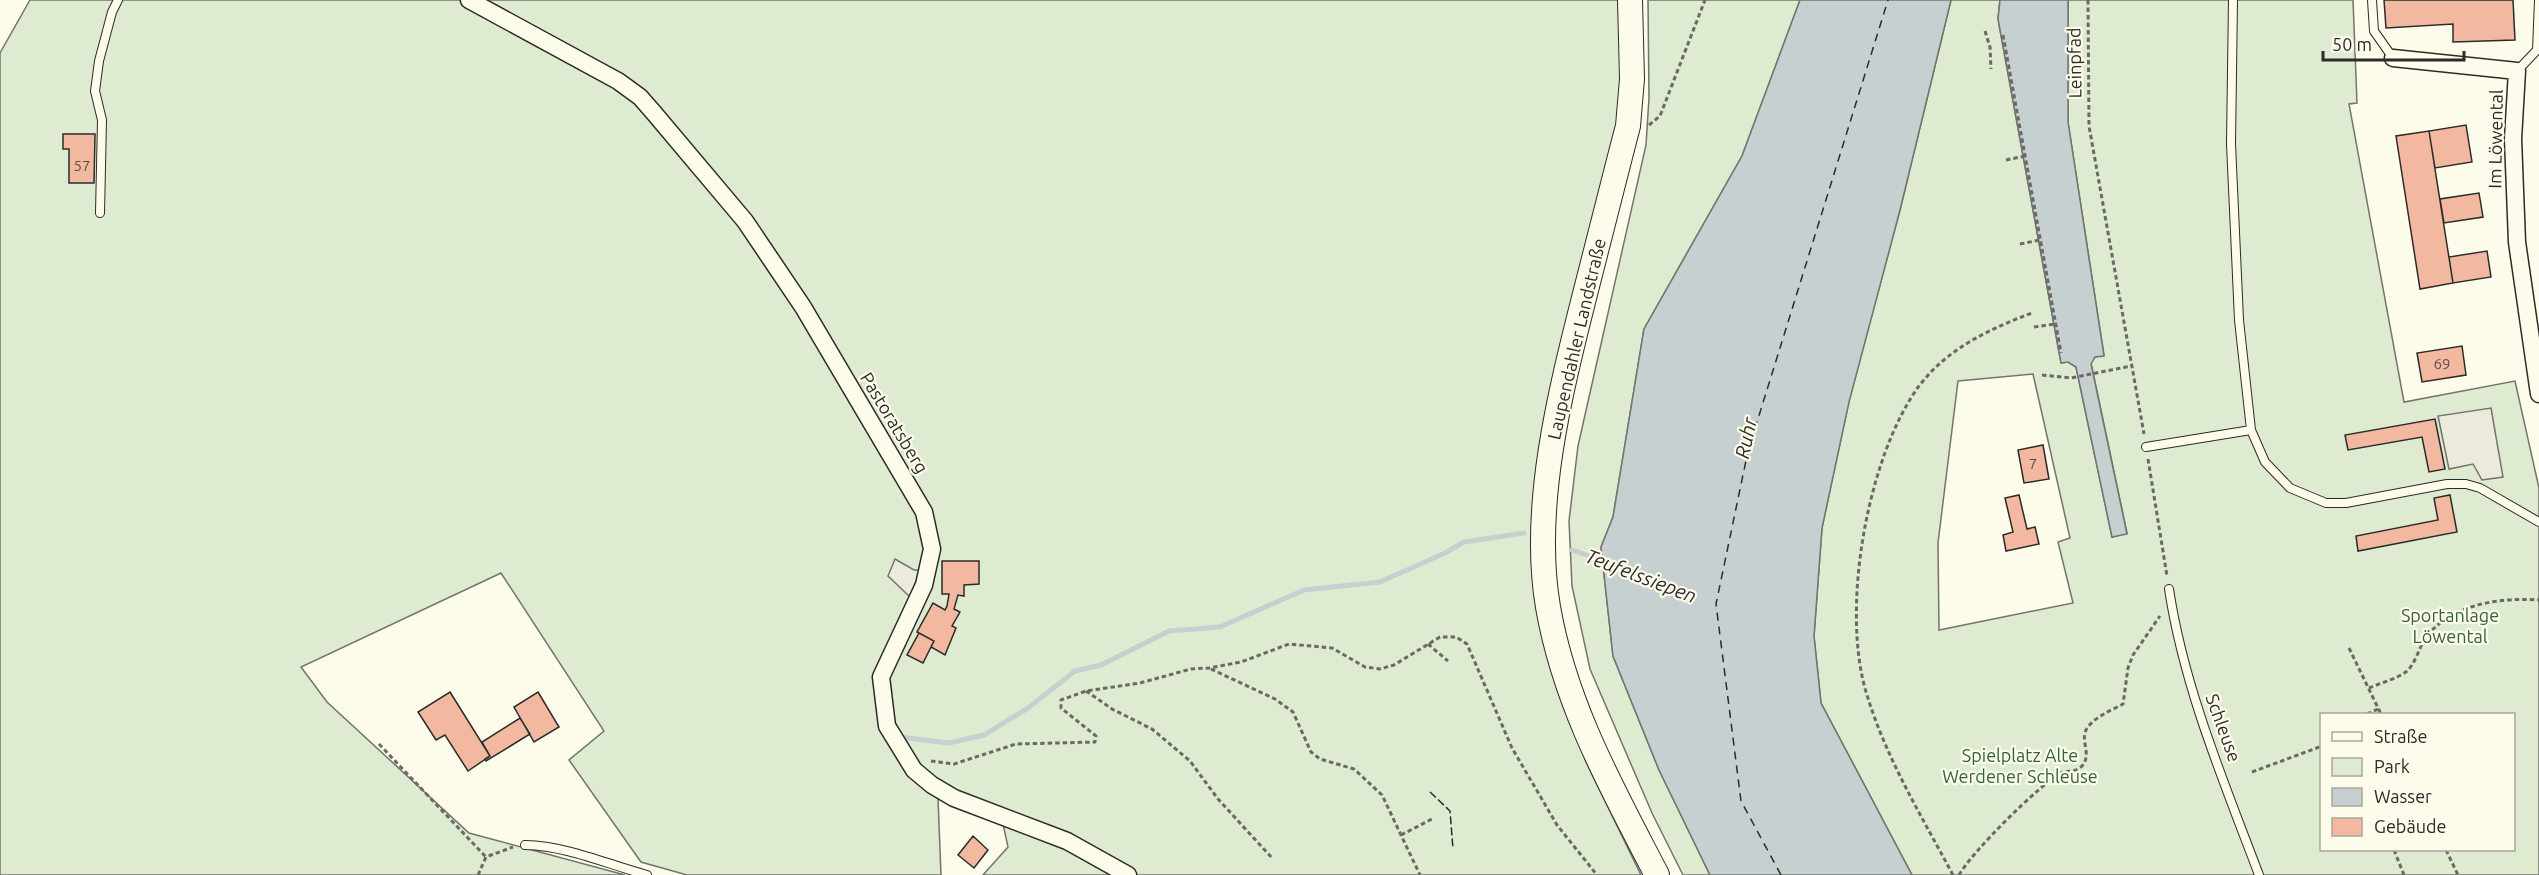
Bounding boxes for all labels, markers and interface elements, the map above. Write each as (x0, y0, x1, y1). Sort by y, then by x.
scale bar (2323, 24, 2464, 62)
street label: Leinpfad (2063, 27, 2085, 99)
text: 50 m (2332, 34, 2372, 54)
street label: Im Löwental (2484, 89, 2506, 189)
house number: 57 (74, 157, 90, 174)
street label: Laupendahler Landstraße (1543, 236, 1609, 441)
house number: 69 (2434, 355, 2450, 372)
street label: Pastoratsberg (857, 369, 933, 476)
water label: Ruhr (1730, 414, 1761, 461)
house number: 7 (2029, 455, 2037, 472)
water label: Teufelssiepen (1582, 544, 1700, 607)
park label: Sportanlage Löwental (2401, 605, 2499, 646)
street label: Schleuse (2202, 691, 2245, 764)
legend (2320, 713, 2515, 851)
text: Straße (2374, 726, 2427, 746)
park label: Spielplatz Alte Werdener Schleuse (1942, 745, 2098, 786)
text: Park (2374, 756, 2410, 776)
text: Wasser (2374, 786, 2432, 806)
text: Gebäude (2374, 816, 2446, 836)

